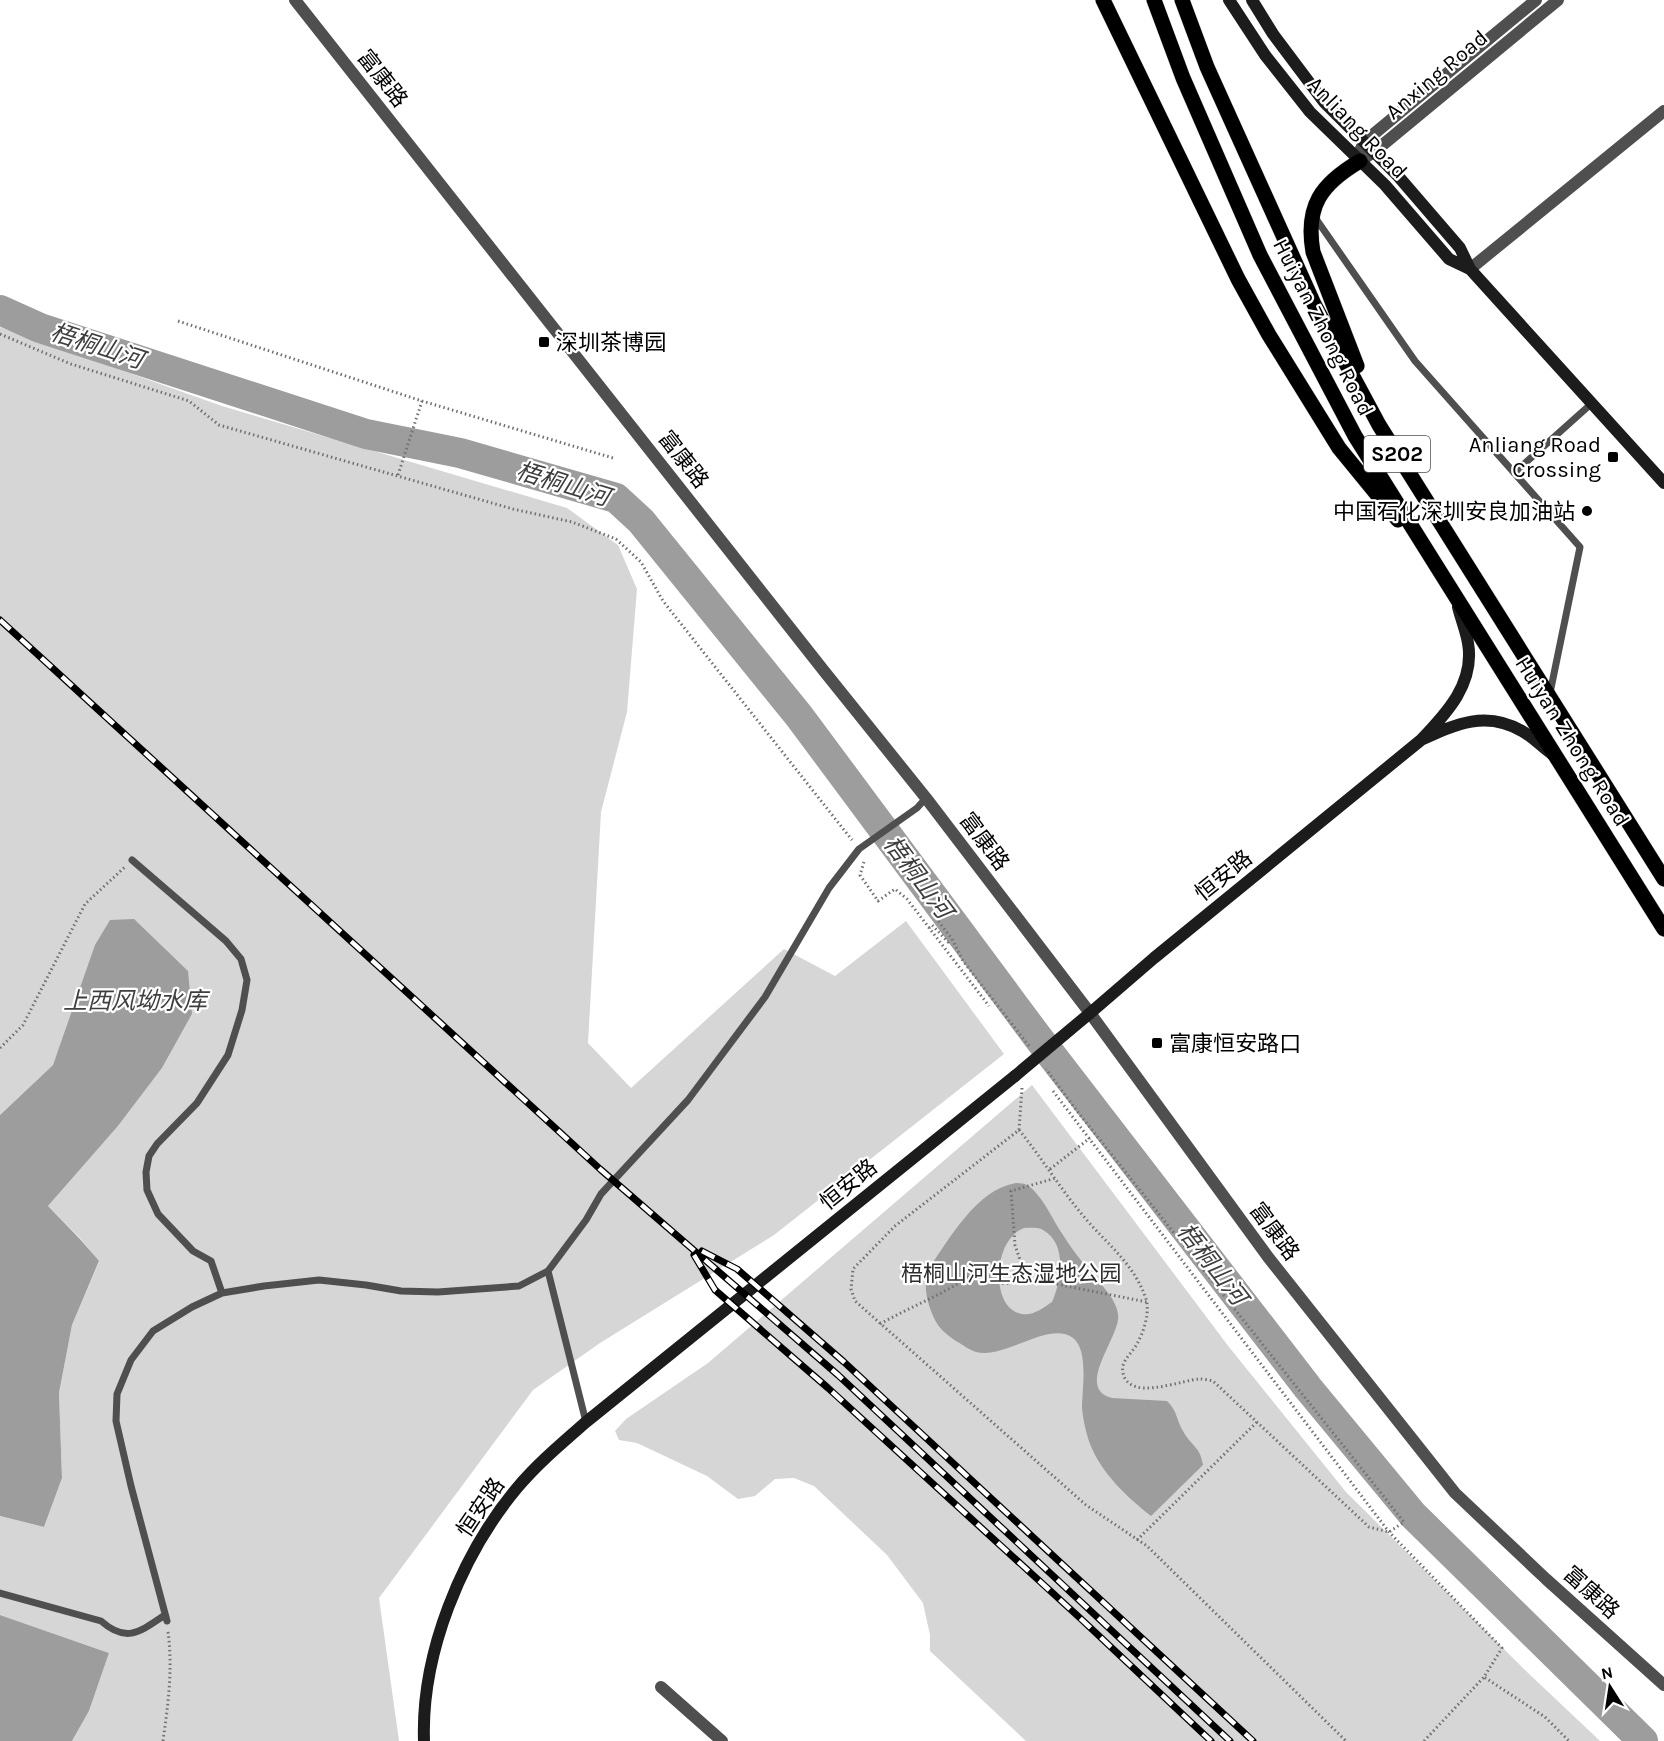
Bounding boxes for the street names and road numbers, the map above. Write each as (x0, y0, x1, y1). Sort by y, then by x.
street label: Anxing Road (1380, 25, 1493, 125)
street label: 富康路 (352, 45, 413, 113)
street label: Anliang Road (1302, 71, 1413, 184)
street label: Huiyan Zhong Road (1267, 235, 1379, 420)
street label: 富康路 (653, 426, 714, 494)
road number: S202 (1364, 436, 1430, 472)
street label: Huiyan Zhong Road (1509, 652, 1635, 831)
street label: 富康路 (954, 807, 1014, 876)
street label: 恒安路 (1190, 845, 1257, 907)
street label: 恒安路 (815, 1154, 882, 1216)
street label: 富康路 (1244, 1197, 1304, 1266)
street label: 恒安路 (452, 1473, 510, 1542)
street label: 富康路 (1558, 1561, 1625, 1624)

